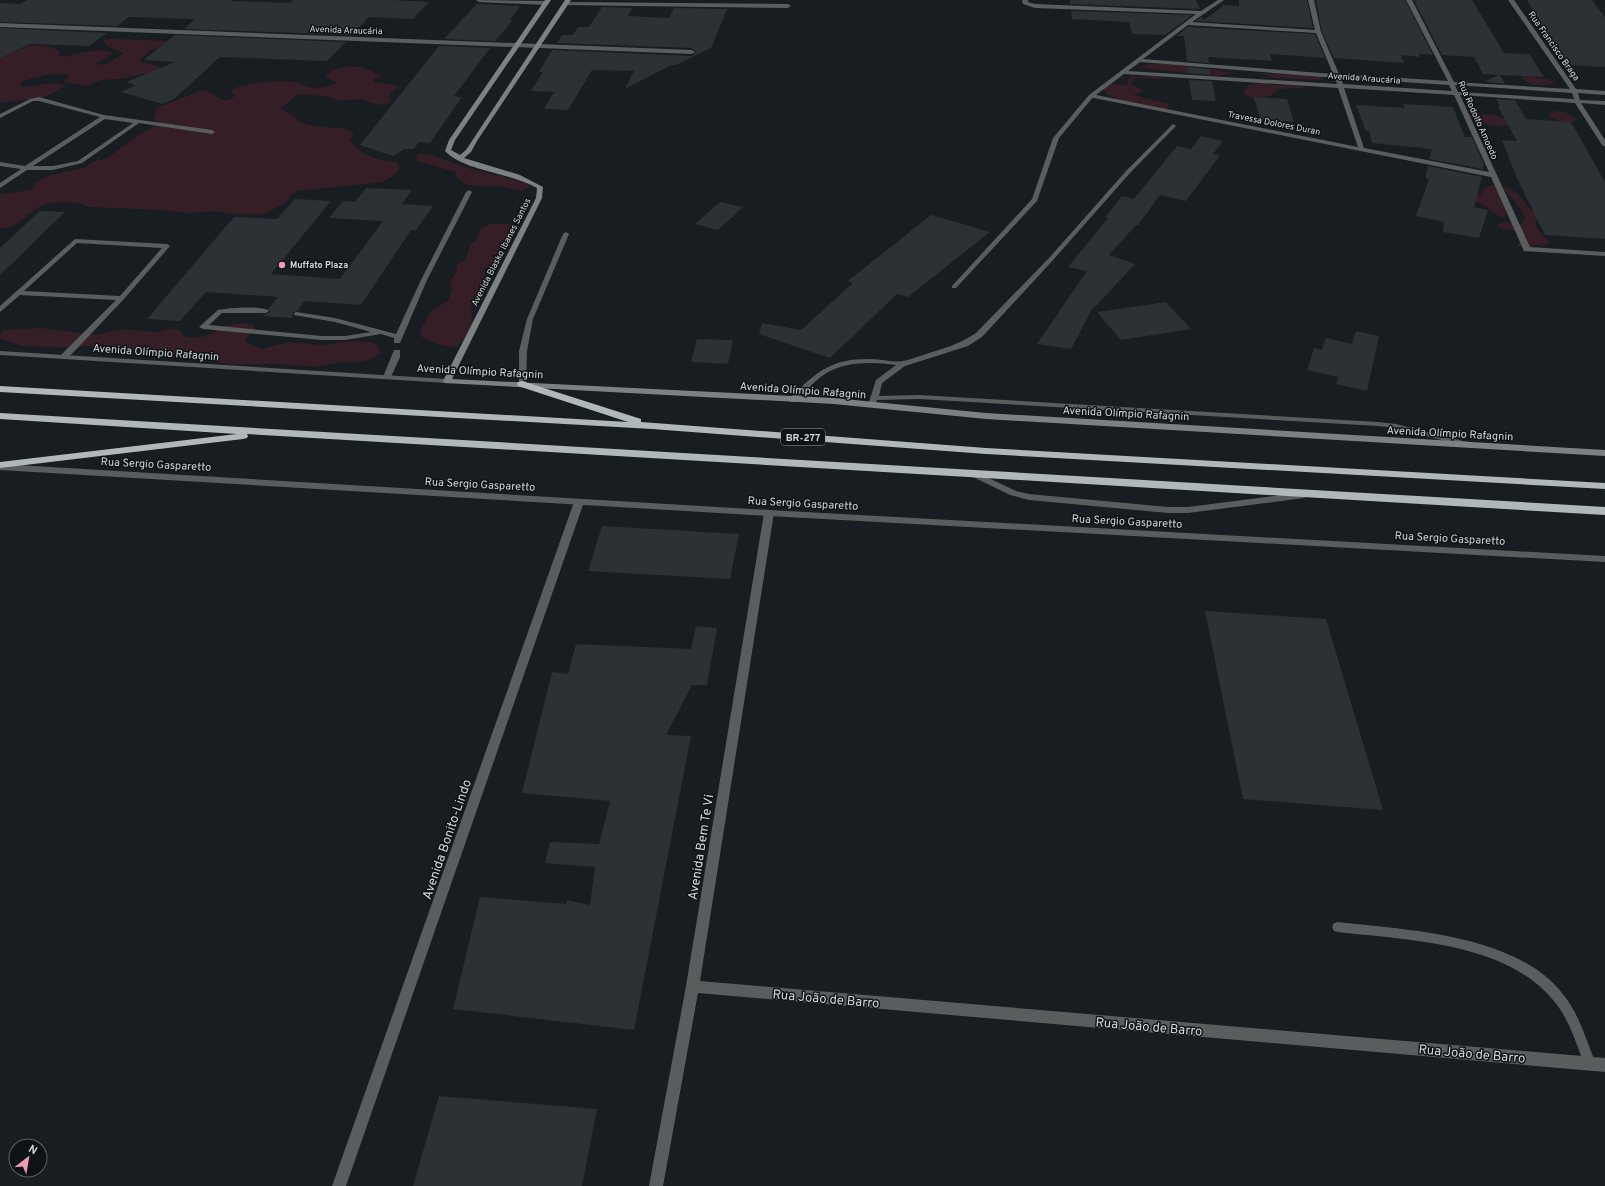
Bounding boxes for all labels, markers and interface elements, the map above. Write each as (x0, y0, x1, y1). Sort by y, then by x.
street label: Rua Francisco Braga (1526, 9, 1582, 83)
street label: Avenida Araucária (309, 24, 383, 37)
street label: Avenida Araucária (1327, 70, 1401, 87)
street label: Rua Rodolfo Amoedo (1455, 79, 1500, 161)
street label: Travessa Dolores Duran (1227, 109, 1321, 138)
street label: Avenida Blasko Ibanes Santos (469, 196, 534, 308)
marker: Muffato Plaza (277, 260, 287, 270)
place label: Muffato Plaza (290, 260, 348, 271)
street label: Avenida Olímpio Rafagnin (92, 342, 220, 364)
street label: Avenida Olímpio Rafagnin (416, 362, 544, 382)
street label: Avenida Olímpio Rafagnin (739, 380, 867, 402)
street label: Avenida Olímpio Rafagnin (1062, 404, 1190, 424)
street label: Avenida Olímpio Rafagnin (1386, 424, 1514, 444)
road number: BR-277 (781, 429, 825, 445)
street label: Rua Sergio Gasparetto (100, 455, 212, 475)
street label: Rua Sergio Gasparetto (424, 475, 536, 495)
street label: Rua Sergio Gasparetto (747, 494, 859, 514)
street label: Rua Sergio Gasparetto (1071, 512, 1183, 532)
street label: Rua Sergio Gasparetto (1394, 529, 1506, 549)
street label: Avenida Bonito-Lindo (420, 777, 476, 902)
street label: Avenida Bem Te Vi (686, 793, 718, 901)
street label: Rua João de Barro (772, 987, 880, 1013)
street label: Rua João de Barro (1095, 1015, 1203, 1041)
street label: Rua João de Barro (1418, 1042, 1526, 1068)
north arrow (8, 1138, 48, 1178)
text: N (26, 1142, 40, 1158)

